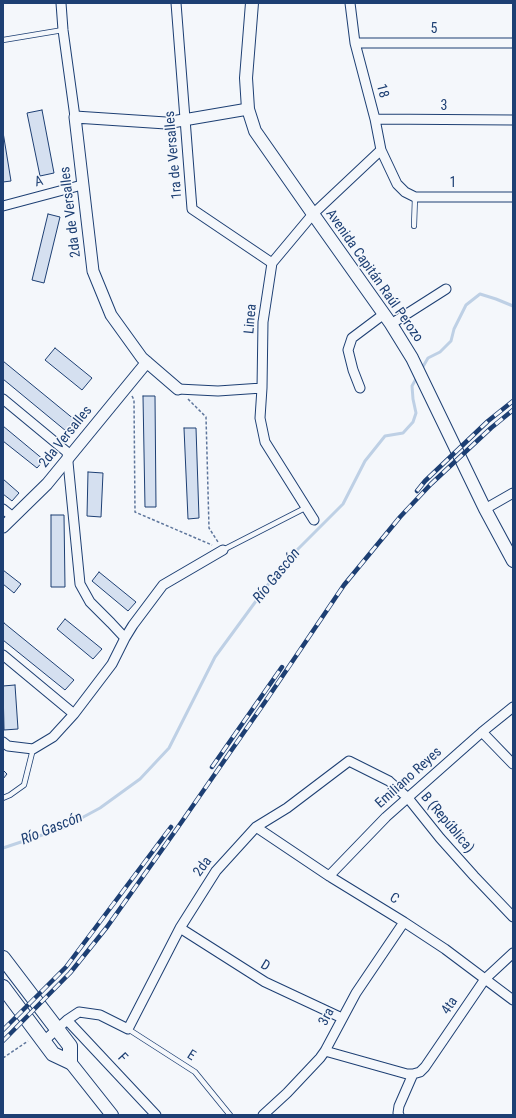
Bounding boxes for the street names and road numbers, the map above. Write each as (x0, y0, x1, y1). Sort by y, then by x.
street label: 5 (431, 21, 437, 37)
street label: 18 (372, 82, 392, 100)
street label: 3 (441, 98, 447, 114)
street label: 1ra de Versalles (162, 110, 186, 200)
street label: 2da de Versalles (57, 166, 85, 258)
street label: A (33, 173, 45, 191)
street label: 1 (450, 175, 456, 191)
street label: Avenida Capitán Raúl Perozo (322, 206, 426, 346)
street label: Linea (241, 303, 261, 335)
street label: 2da Versalles (36, 403, 96, 471)
street label: Emiliano Reyes (372, 744, 446, 812)
street label: B (República) (417, 789, 477, 857)
street label: 2da (190, 854, 216, 880)
street label: C (386, 890, 402, 908)
street label: D (257, 957, 273, 975)
street label: 4ta (438, 994, 462, 1018)
street label: 3ra (315, 1005, 339, 1029)
street label: E (184, 1047, 198, 1065)
street label: F (114, 1050, 130, 1066)

